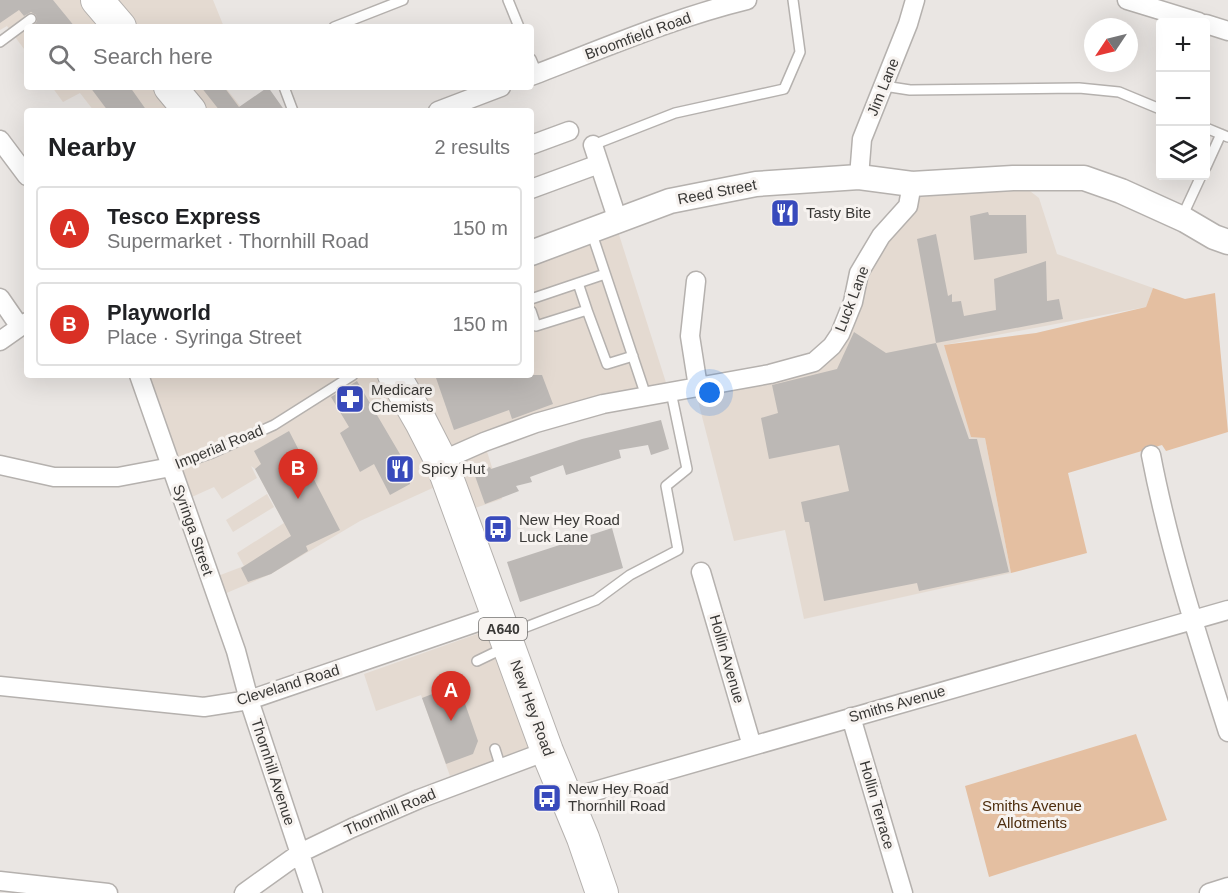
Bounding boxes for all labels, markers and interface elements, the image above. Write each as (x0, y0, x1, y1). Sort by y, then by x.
street label: Broomfield Road (582, 8, 693, 63)
north arrow (1084, 18, 1138, 72)
map controls (1156, 18, 1210, 180)
button: + (1156, 18, 1210, 72)
search box (24, 24, 534, 90)
icon: search (45, 41, 78, 74)
text: Search here (93, 44, 213, 69)
street label: Jim Lane (863, 55, 902, 118)
button: − (1156, 72, 1210, 126)
button: layers (1156, 126, 1210, 180)
text: Nearby (48, 132, 136, 162)
text: 2 results (434, 136, 510, 158)
street label: Reed Street (676, 175, 759, 207)
restaurant icon: Tasty Bite (769, 197, 801, 229)
text: Tesco Express (107, 204, 261, 229)
place label: Tasty Bite (806, 204, 871, 221)
text: A (62, 217, 77, 239)
text: 150 m (452, 217, 508, 239)
text: Supermarket · Thornhill Road (107, 230, 369, 252)
street label: Luck Lane (831, 263, 872, 334)
text: Playworld (107, 300, 211, 325)
text: B (62, 313, 77, 335)
text: 150 m (452, 313, 508, 335)
text: Place · Syringa Street (107, 326, 302, 348)
your location (695, 378, 724, 407)
place label: Medicare Chemists (371, 381, 434, 415)
pharmacy icon: Medicare Chemists (334, 383, 366, 415)
street label: Imperial Road (172, 421, 265, 472)
pin: B (278, 450, 318, 499)
restaurant icon: Spicy Hut (384, 453, 416, 485)
place label: Spicy Hut (421, 460, 486, 477)
street label: Syringa Street (170, 482, 217, 578)
place label: New Hey Road Luck Lane (519, 511, 620, 545)
bus stop icon: New Hey Road Luck Lane (482, 513, 514, 545)
street label: Hollin Avenue (707, 613, 748, 705)
road number: A640 (479, 618, 527, 640)
street label: New Hey Road (507, 658, 558, 758)
street label: Cleveland Road (234, 661, 341, 708)
pin: A (432, 672, 470, 721)
street label: Smiths Avenue (847, 682, 947, 725)
street label: Thornhill Avenue (248, 716, 299, 827)
street label: Hollin Terrace (857, 759, 898, 851)
place label: New Hey Road Thornhill Road (568, 780, 669, 814)
bus stop icon: New Hey Road Thornhill Road (531, 782, 563, 814)
street label: Thornhill Road (342, 785, 438, 838)
park label: Smiths Avenue Allotments (982, 797, 1082, 831)

